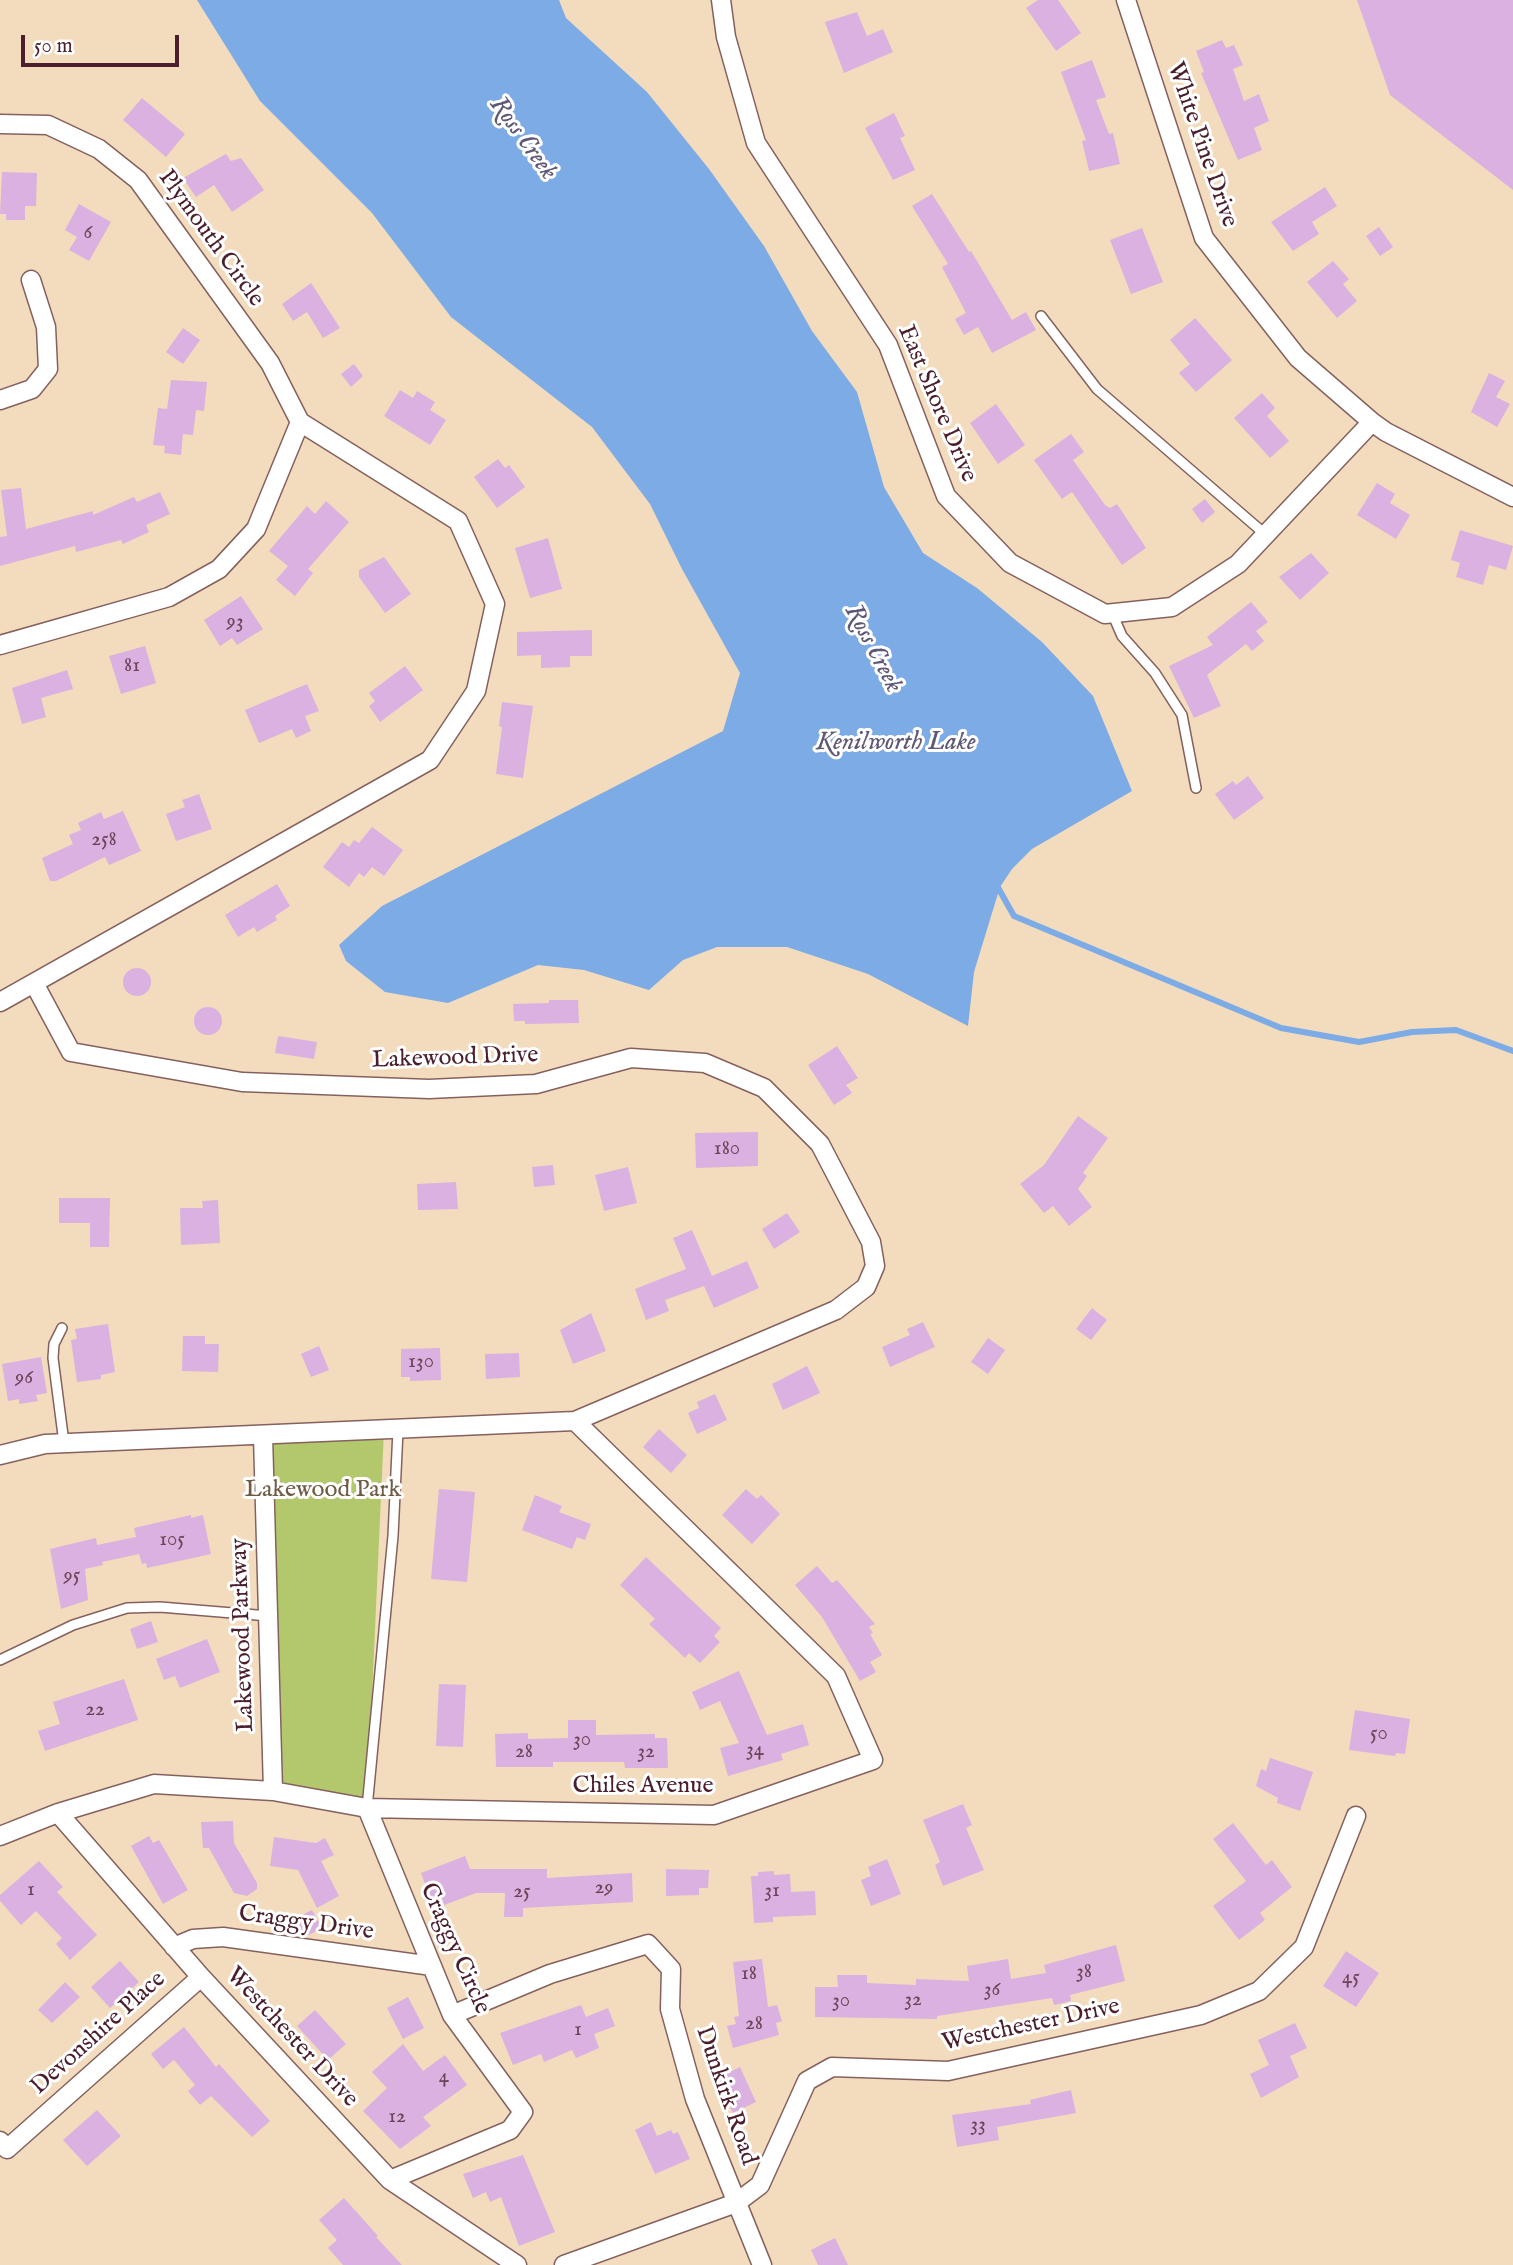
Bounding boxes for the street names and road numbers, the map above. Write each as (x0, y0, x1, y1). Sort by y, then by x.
street label: White Pine Drive (1159, 59, 1243, 231)
street label: Plymouth Circle (151, 165, 269, 313)
street label: East Shore Drive (890, 321, 982, 487)
street label: Lakewood Drive (371, 1042, 539, 1076)
street label: Lakewood Parkway (226, 1538, 262, 1732)
street label: Chiles Avenue (573, 1773, 713, 1801)
street label: Craggy Circle (412, 1879, 496, 2019)
street label: Craggy Drive (237, 1900, 375, 1948)
street label: Westchester Drive (219, 1962, 363, 2114)
street label: Devonshire Place (26, 1966, 172, 2102)
street label: Westchester Drive (939, 1993, 1123, 2059)
street label: Dunkirk Road (688, 2023, 762, 2169)

